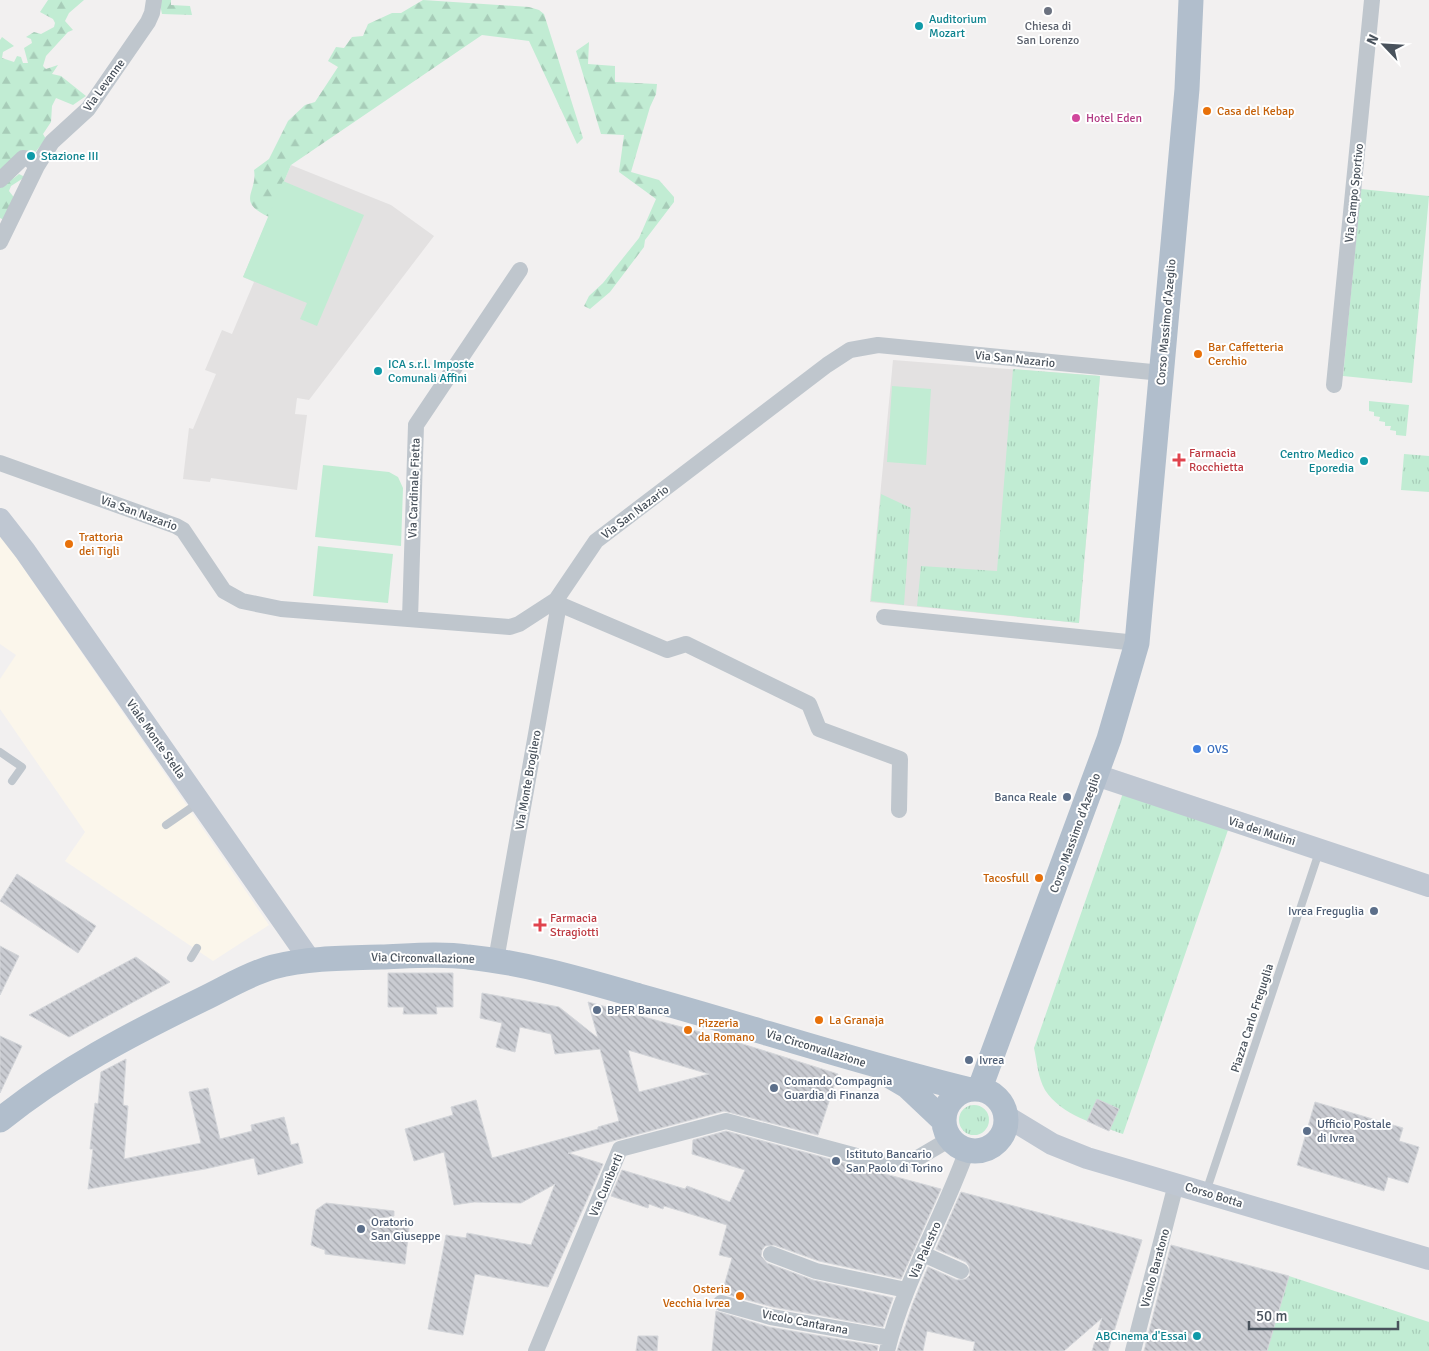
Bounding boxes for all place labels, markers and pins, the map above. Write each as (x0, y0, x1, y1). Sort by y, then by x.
marker: Chiesa di San Lorenzo (1042, 5, 1054, 17)
place label: Auditorium Mozart (929, 12, 987, 41)
place label: Chiesa di San Lorenzo (1017, 19, 1079, 48)
marker: Auditorium Mozart (913, 20, 925, 32)
place label: Casa del Kebap (1217, 104, 1294, 119)
marker: Casa del Kebap (1201, 105, 1213, 117)
place label: Hotel Eden (1086, 111, 1142, 126)
marker: Hotel Eden (1070, 112, 1082, 124)
place label: Stazione III (41, 149, 99, 164)
marker: Stazione III (25, 150, 37, 162)
place label: Bar Caffetteria Cerchio (1208, 340, 1283, 369)
marker: Bar Caffetteria Cerchio (1192, 348, 1204, 360)
place label: ICA s.r.l. Imposte Comunali Affini (388, 357, 474, 386)
marker: ICA s.r.l. Imposte Comunali Affini (372, 365, 384, 377)
place label: Farmacia Rocchietta (1189, 446, 1244, 475)
place label: Centro Medico Eporedia (1280, 447, 1354, 476)
marker: Farmacia Rocchietta (1173, 454, 1185, 466)
marker: Centro Medico Eporedia (1358, 455, 1370, 467)
place label: Trattoria dei Tigli (79, 530, 123, 559)
marker: Trattoria dei Tigli (63, 538, 75, 550)
place label: OVS (1207, 742, 1229, 757)
marker: OVS (1191, 743, 1203, 755)
place label: Banca Reale (994, 790, 1057, 805)
marker: Banca Reale (1061, 791, 1073, 803)
place label: Tacosfull (983, 871, 1029, 886)
marker: Tacosfull (1033, 872, 1045, 884)
place label: Ivrea Freguglia (1288, 904, 1364, 919)
marker: Ivrea Freguglia (1368, 905, 1380, 917)
place label: Farmacia Stragiotti (550, 911, 599, 940)
marker: Farmacia Stragiotti (534, 919, 546, 931)
place label: BPER Banca (607, 1003, 669, 1018)
marker: BPER Banca (591, 1004, 603, 1016)
place label: La Granaja (829, 1013, 884, 1028)
marker: La Granaja (813, 1014, 825, 1026)
place label: Pizzeria da Romano (698, 1016, 755, 1045)
marker: Pizzeria da Romano (682, 1024, 694, 1036)
place label: Ivrea (979, 1053, 1004, 1068)
marker: Ivrea (963, 1054, 975, 1066)
place label: Comando Compagnia Guardia di Finanza (784, 1074, 892, 1103)
marker: Comando Compagnia Guardia di Finanza (768, 1082, 780, 1094)
place label: Ufficio Postale di Ivrea (1317, 1117, 1391, 1146)
marker: Ufficio Postale di Ivrea (1301, 1125, 1313, 1137)
place label: Istituto Bancario San Paolo di Torino (846, 1147, 943, 1176)
marker: Istituto Bancario San Paolo di Torino (830, 1155, 842, 1167)
place label: Oratorio San Giuseppe (371, 1215, 440, 1244)
marker: Oratorio San Giuseppe (355, 1223, 367, 1235)
place label: Osteria Vecchia Ivrea (663, 1282, 730, 1311)
marker: Osteria Vecchia Ivrea (734, 1290, 746, 1302)
place label: ABCinema d'Essai (1096, 1329, 1187, 1344)
marker: ABCinema d'Essai (1191, 1330, 1203, 1342)

